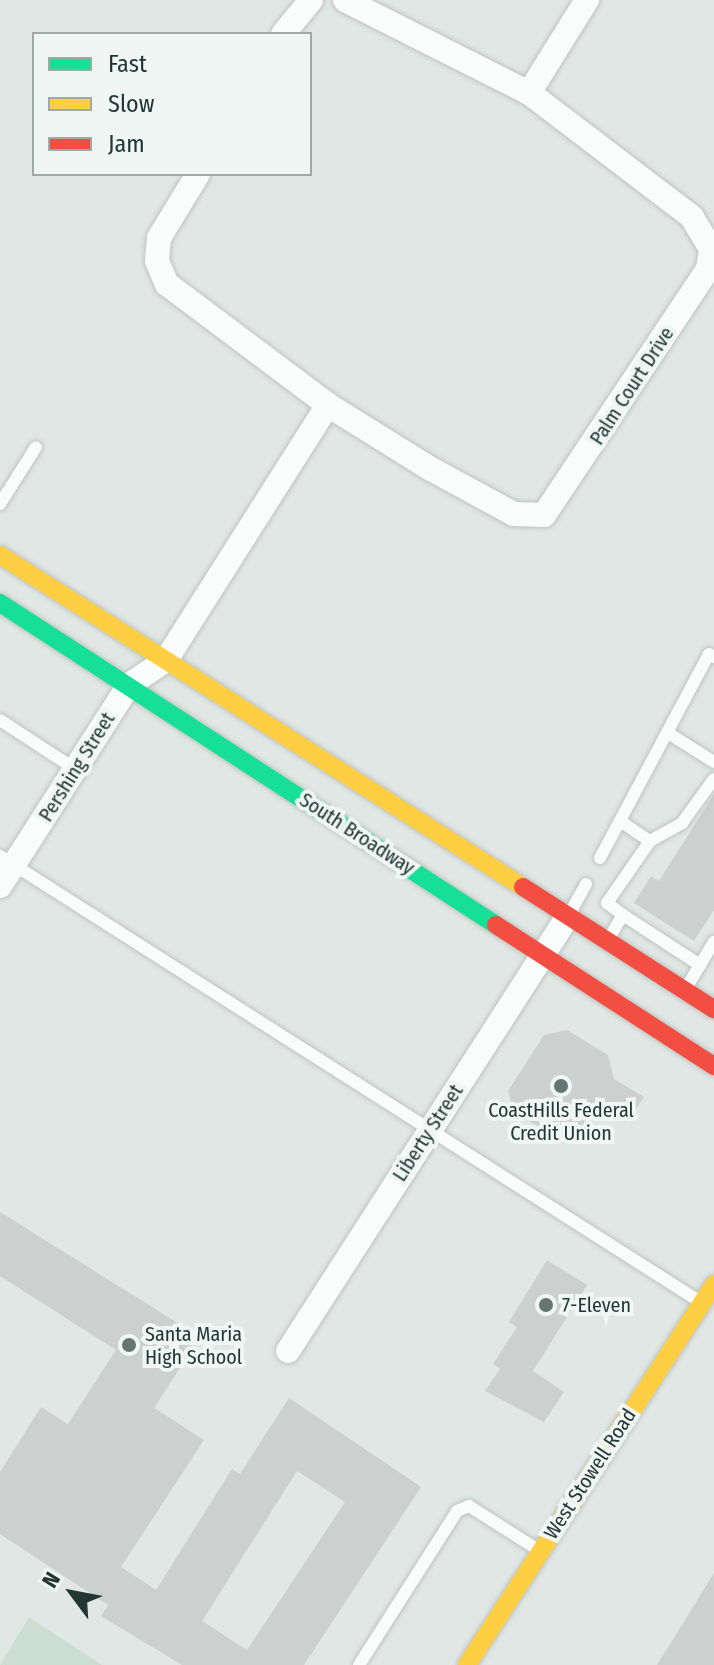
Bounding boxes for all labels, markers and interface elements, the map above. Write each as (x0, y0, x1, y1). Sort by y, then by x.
legend (32, 32, 312, 176)
text: Fast (108, 50, 147, 78)
text: Slow (108, 90, 154, 118)
text: Jam (108, 130, 145, 158)
street label: Palm Court Drive (585, 323, 679, 449)
street label: Pershing Street (34, 708, 120, 826)
street label: South Broadway (295, 788, 419, 880)
marker: CoastHills Federal Credit Union (552, 1077, 570, 1095)
street label: Liberty Street (388, 1080, 468, 1186)
place label: CoastHills Federal Credit Union (488, 1098, 634, 1145)
place label: 7-Eleven (562, 1293, 631, 1317)
marker: 7-Eleven (537, 1296, 555, 1314)
place label: Santa Maria High School (145, 1322, 242, 1369)
marker: Santa Maria High School (120, 1336, 138, 1354)
street label: West Stowell Road (539, 1404, 641, 1544)
north arrow (32, 1553, 112, 1633)
text: N (36, 1567, 66, 1593)

